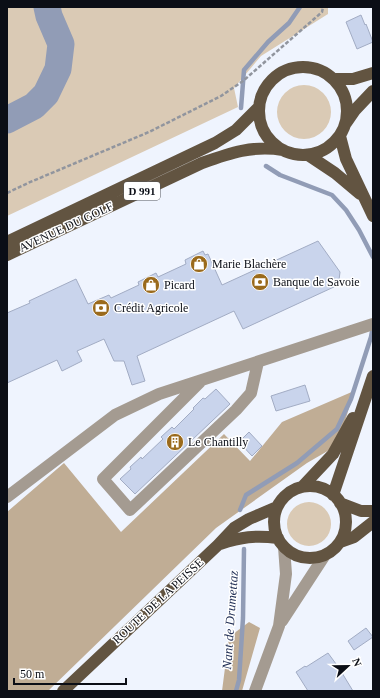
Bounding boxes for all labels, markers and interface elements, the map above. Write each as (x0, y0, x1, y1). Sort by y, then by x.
road number: D 991 (124, 182, 160, 200)
street label: AVENUE DU GOLF (17, 199, 116, 255)
shop icon: Marie Blachère (189, 254, 209, 274)
place label: Marie Blachère (212, 257, 286, 271)
bank icon: Banque de Savoie (250, 272, 270, 292)
shop icon: Picard (141, 275, 161, 295)
place label: Banque de Savoie (273, 275, 360, 289)
place label: Picard (164, 278, 195, 292)
bank icon: Crédit Agricole (91, 298, 111, 318)
place label: Crédit Agricole (114, 301, 188, 315)
building icon: Le Chantilly (165, 432, 185, 452)
place label: Le Chantilly (188, 435, 248, 449)
street label: ROUTE DE LA PEISSE (110, 555, 206, 647)
water label: Nant de Drumettaz (219, 570, 241, 671)
north arrow (328, 646, 368, 686)
text: N (350, 656, 364, 668)
scale bar (14, 660, 126, 686)
text: 50 m (20, 667, 45, 681)

